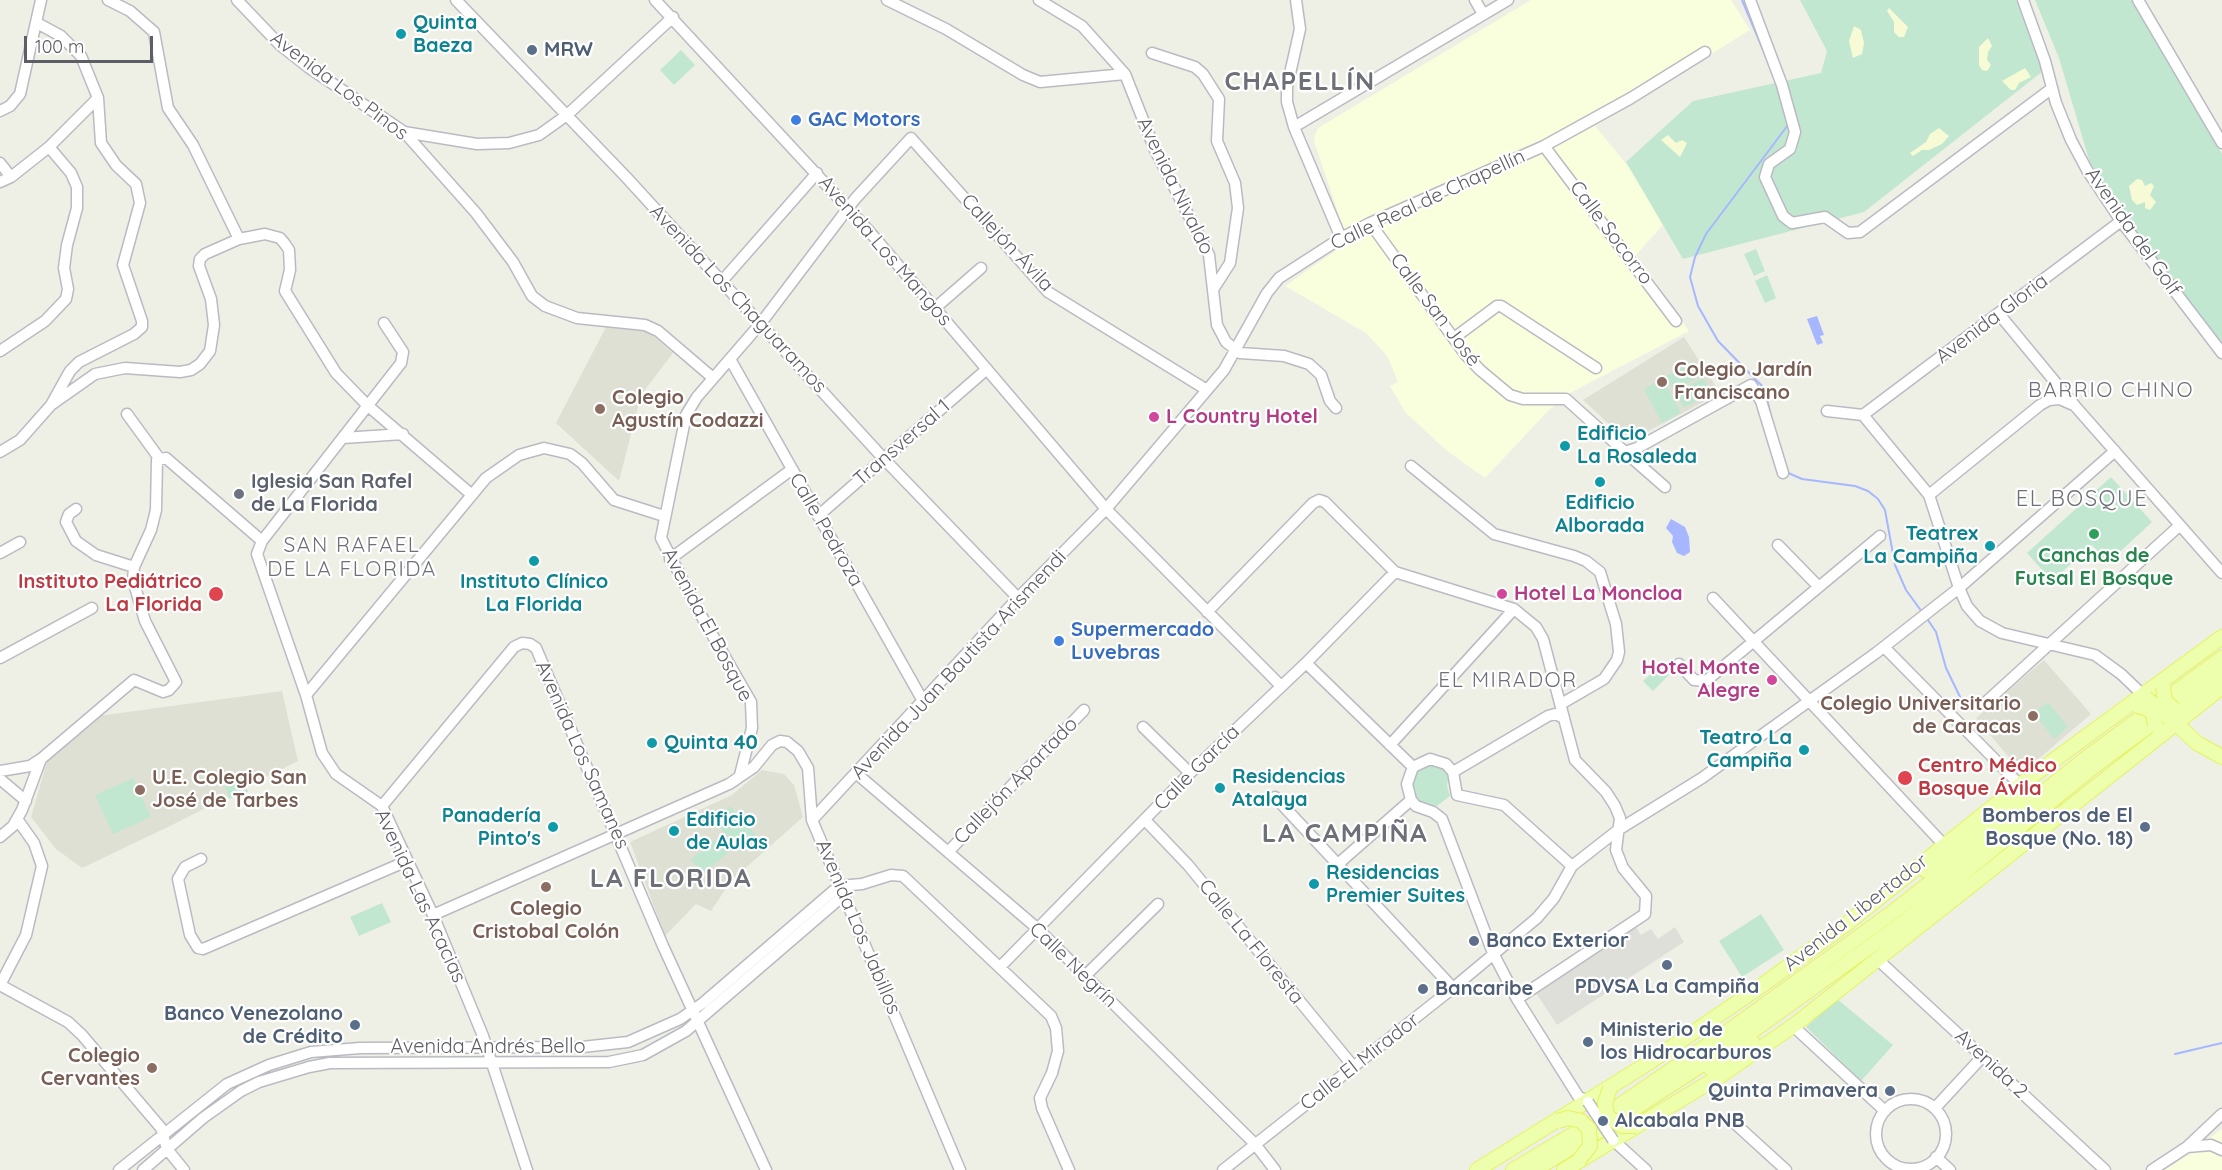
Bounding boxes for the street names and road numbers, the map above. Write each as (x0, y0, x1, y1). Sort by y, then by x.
street label: Avenida Los Pinos (265, 26, 413, 146)
street label: Avenida Nivaldo (1131, 113, 1219, 259)
street label: Calle Real de Chapellín (1327, 144, 1529, 256)
street label: Avenida del Golf (2080, 163, 2186, 301)
street label: Avenida Los Mangos (813, 171, 957, 331)
street label: Calle Socorro (1564, 176, 1658, 290)
street label: Callejón Ávila (956, 189, 1058, 297)
street label: Avenida Los Chaguaramos (644, 200, 832, 398)
street label: Calle San José (1385, 249, 1485, 371)
street label: Avenida Gloria (1931, 269, 2053, 369)
street label: Transversal 1 (849, 395, 955, 491)
street label: Calle Pedroza (784, 469, 868, 591)
street label: Avenida El Bosque (656, 544, 758, 706)
street label: Avenida Juan Bautista Arismendi (846, 545, 1072, 785)
street label: Avenida Los Samanes (530, 657, 634, 853)
street label: Callejón Apartado (949, 712, 1083, 850)
street label: Calle García (1149, 720, 1245, 816)
street label: Avenida Las Acacias (369, 805, 471, 987)
street label: Avenida Los Jabillos (810, 836, 906, 1018)
street label: Avenida Libertador (1779, 849, 1933, 977)
street label: Calle La Floresta (1193, 875, 1309, 1009)
street label: Calle Negrín (1024, 917, 1122, 1013)
street label: Calle El Mirador (1296, 1008, 1424, 1116)
street label: Avenida 2 (1950, 1024, 2032, 1104)
street label: Avenida Andrés Bello (390, 1035, 586, 1059)

